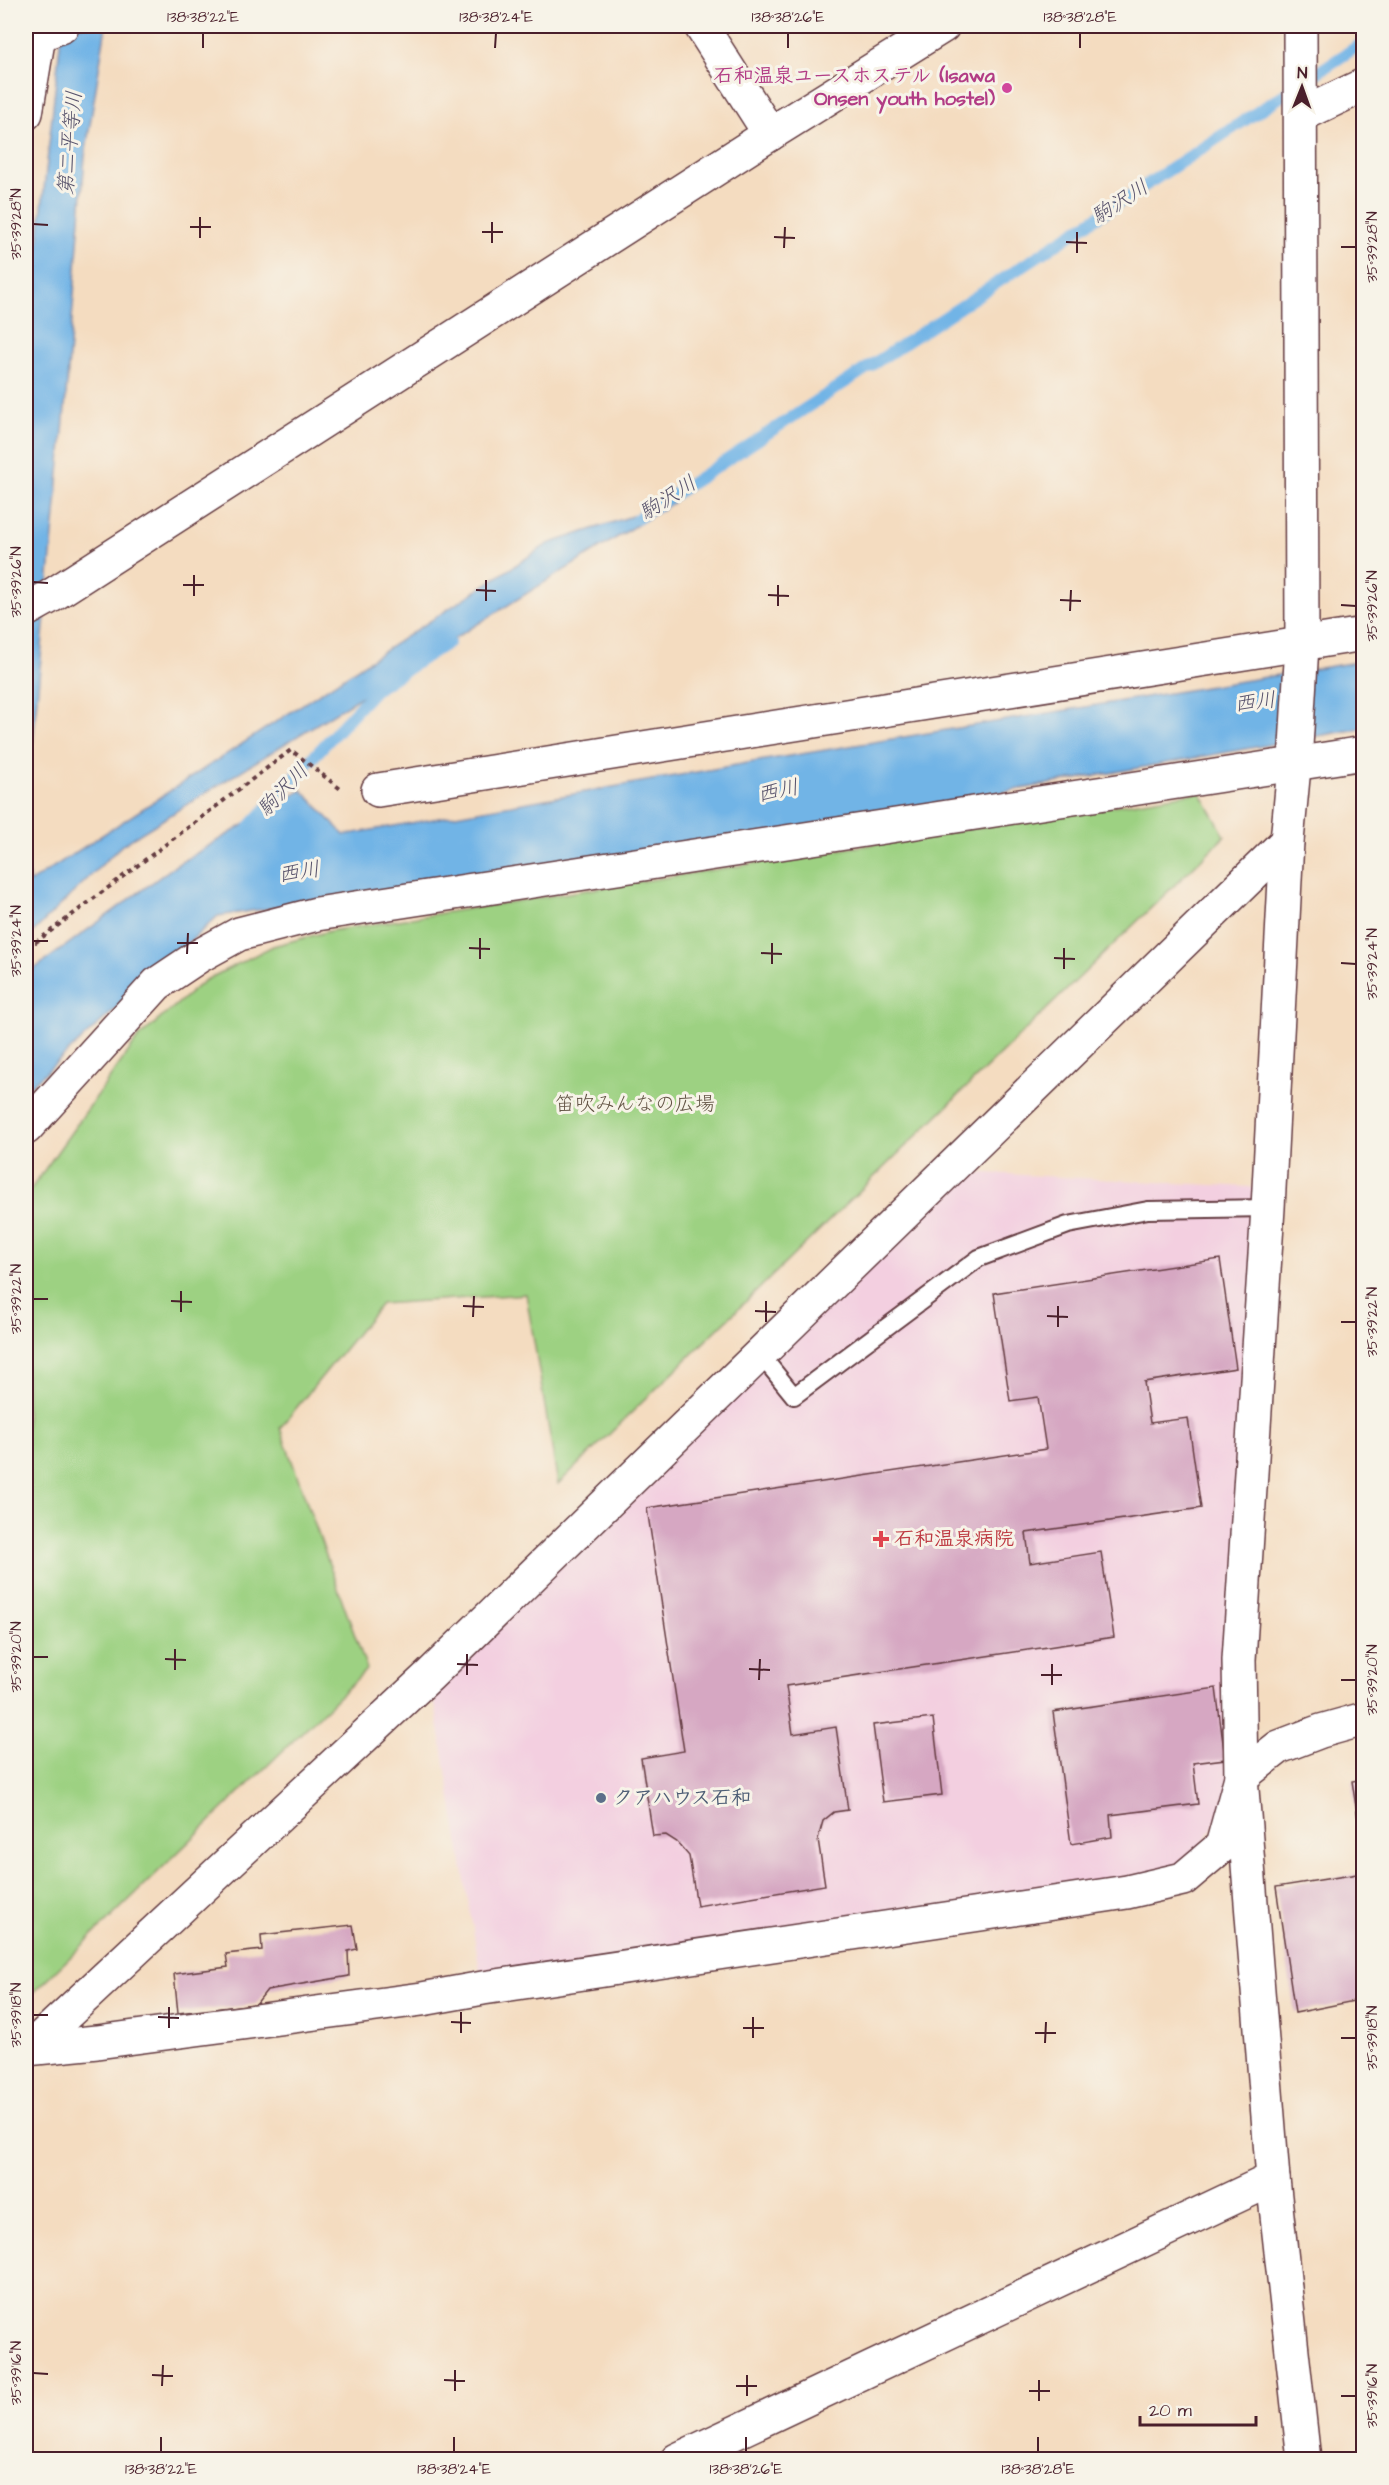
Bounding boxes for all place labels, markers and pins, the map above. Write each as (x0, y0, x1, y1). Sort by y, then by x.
place label: 石和温泉ユースホステル (Isawa Onsen youth hostel) (713, 62, 996, 114)
marker: 石和温泉ユースホステル (Isawa Onsen youth hostel) (1000, 81, 1014, 95)
place label: 石和温泉病院 (894, 1525, 1014, 1553)
marker: 石和温泉病院 (872, 1530, 890, 1548)
place label: クアハウス石和 (613, 1784, 751, 1812)
marker: クアハウス石和 (594, 1791, 608, 1805)

